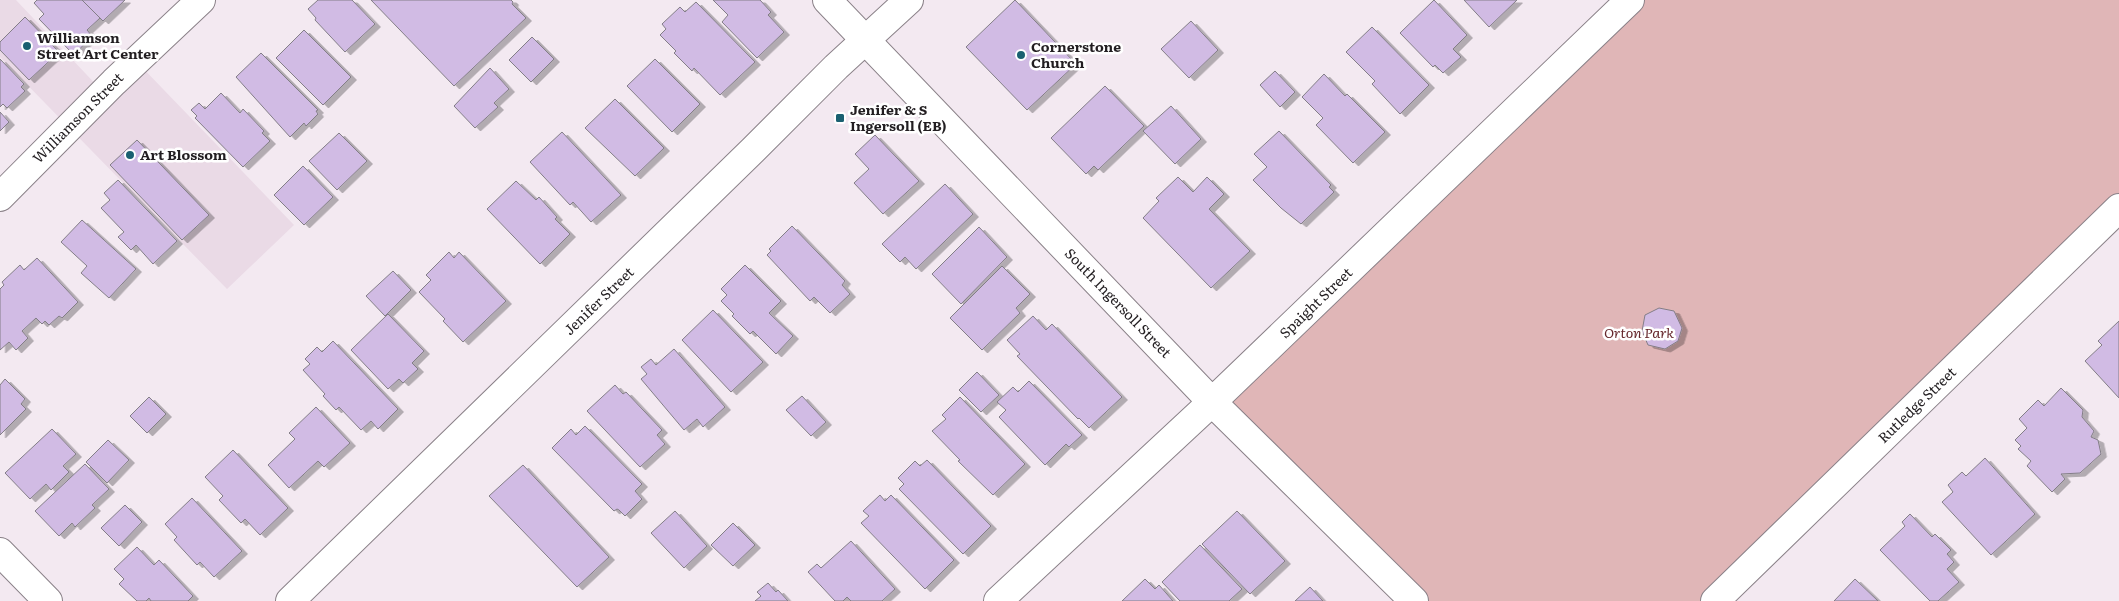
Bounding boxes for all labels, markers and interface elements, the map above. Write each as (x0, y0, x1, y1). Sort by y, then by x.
place label: Williamson Street Art Center (37, 27, 159, 63)
place label: Cornerstone Church (1031, 36, 1121, 72)
marker: Williamson Street Art Center (21, 40, 33, 52)
marker: Cornerstone Church (1015, 49, 1027, 61)
street label: Williamson Street (27, 67, 127, 167)
place label: Jenifer & S Ingersoll (EB) (850, 99, 947, 135)
marker: Jenifer & S Ingersoll (EB) (834, 112, 846, 124)
place label: Art Blossom (140, 144, 227, 164)
marker: Art Blossom (124, 149, 136, 161)
street label: South Ingersoll Street (1061, 243, 1177, 362)
street label: Jenifer Street (559, 262, 638, 339)
street label: Spaight Street (1274, 262, 1356, 342)
park label: Orton Park (1604, 322, 1674, 342)
street label: Rutledge Street (1873, 362, 1960, 447)

